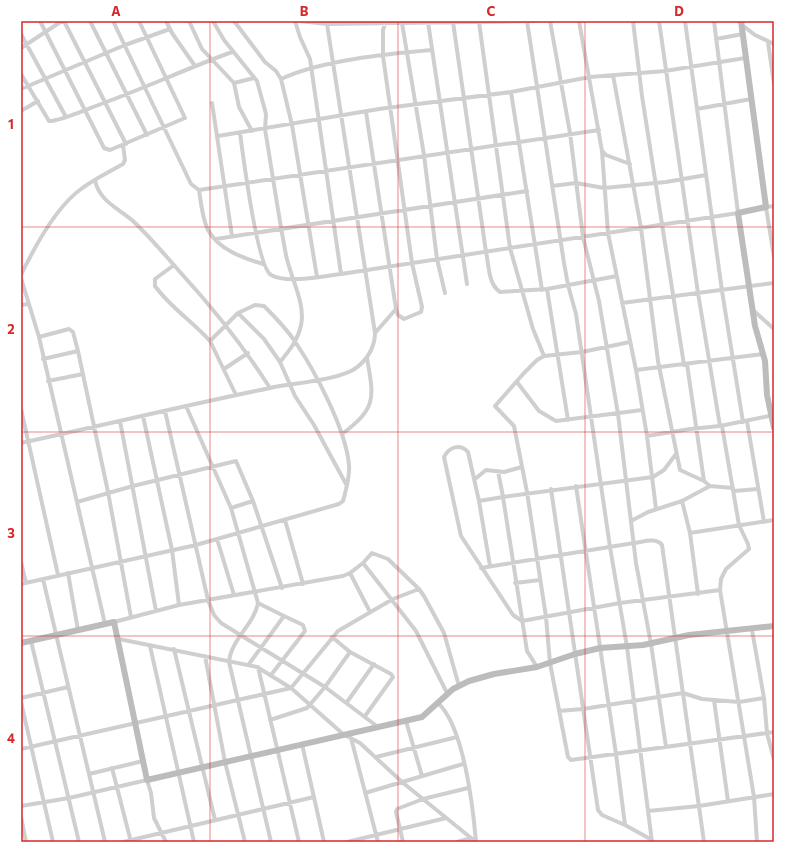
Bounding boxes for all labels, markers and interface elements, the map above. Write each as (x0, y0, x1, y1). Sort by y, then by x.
text: A (111, 3, 121, 19)
text: B (300, 3, 309, 19)
text: C (487, 3, 496, 19)
text: D (674, 3, 684, 19)
text: 1 (8, 116, 14, 132)
text: 2 (7, 321, 15, 337)
text: 3 (7, 525, 15, 541)
text: 4 (7, 730, 15, 746)

